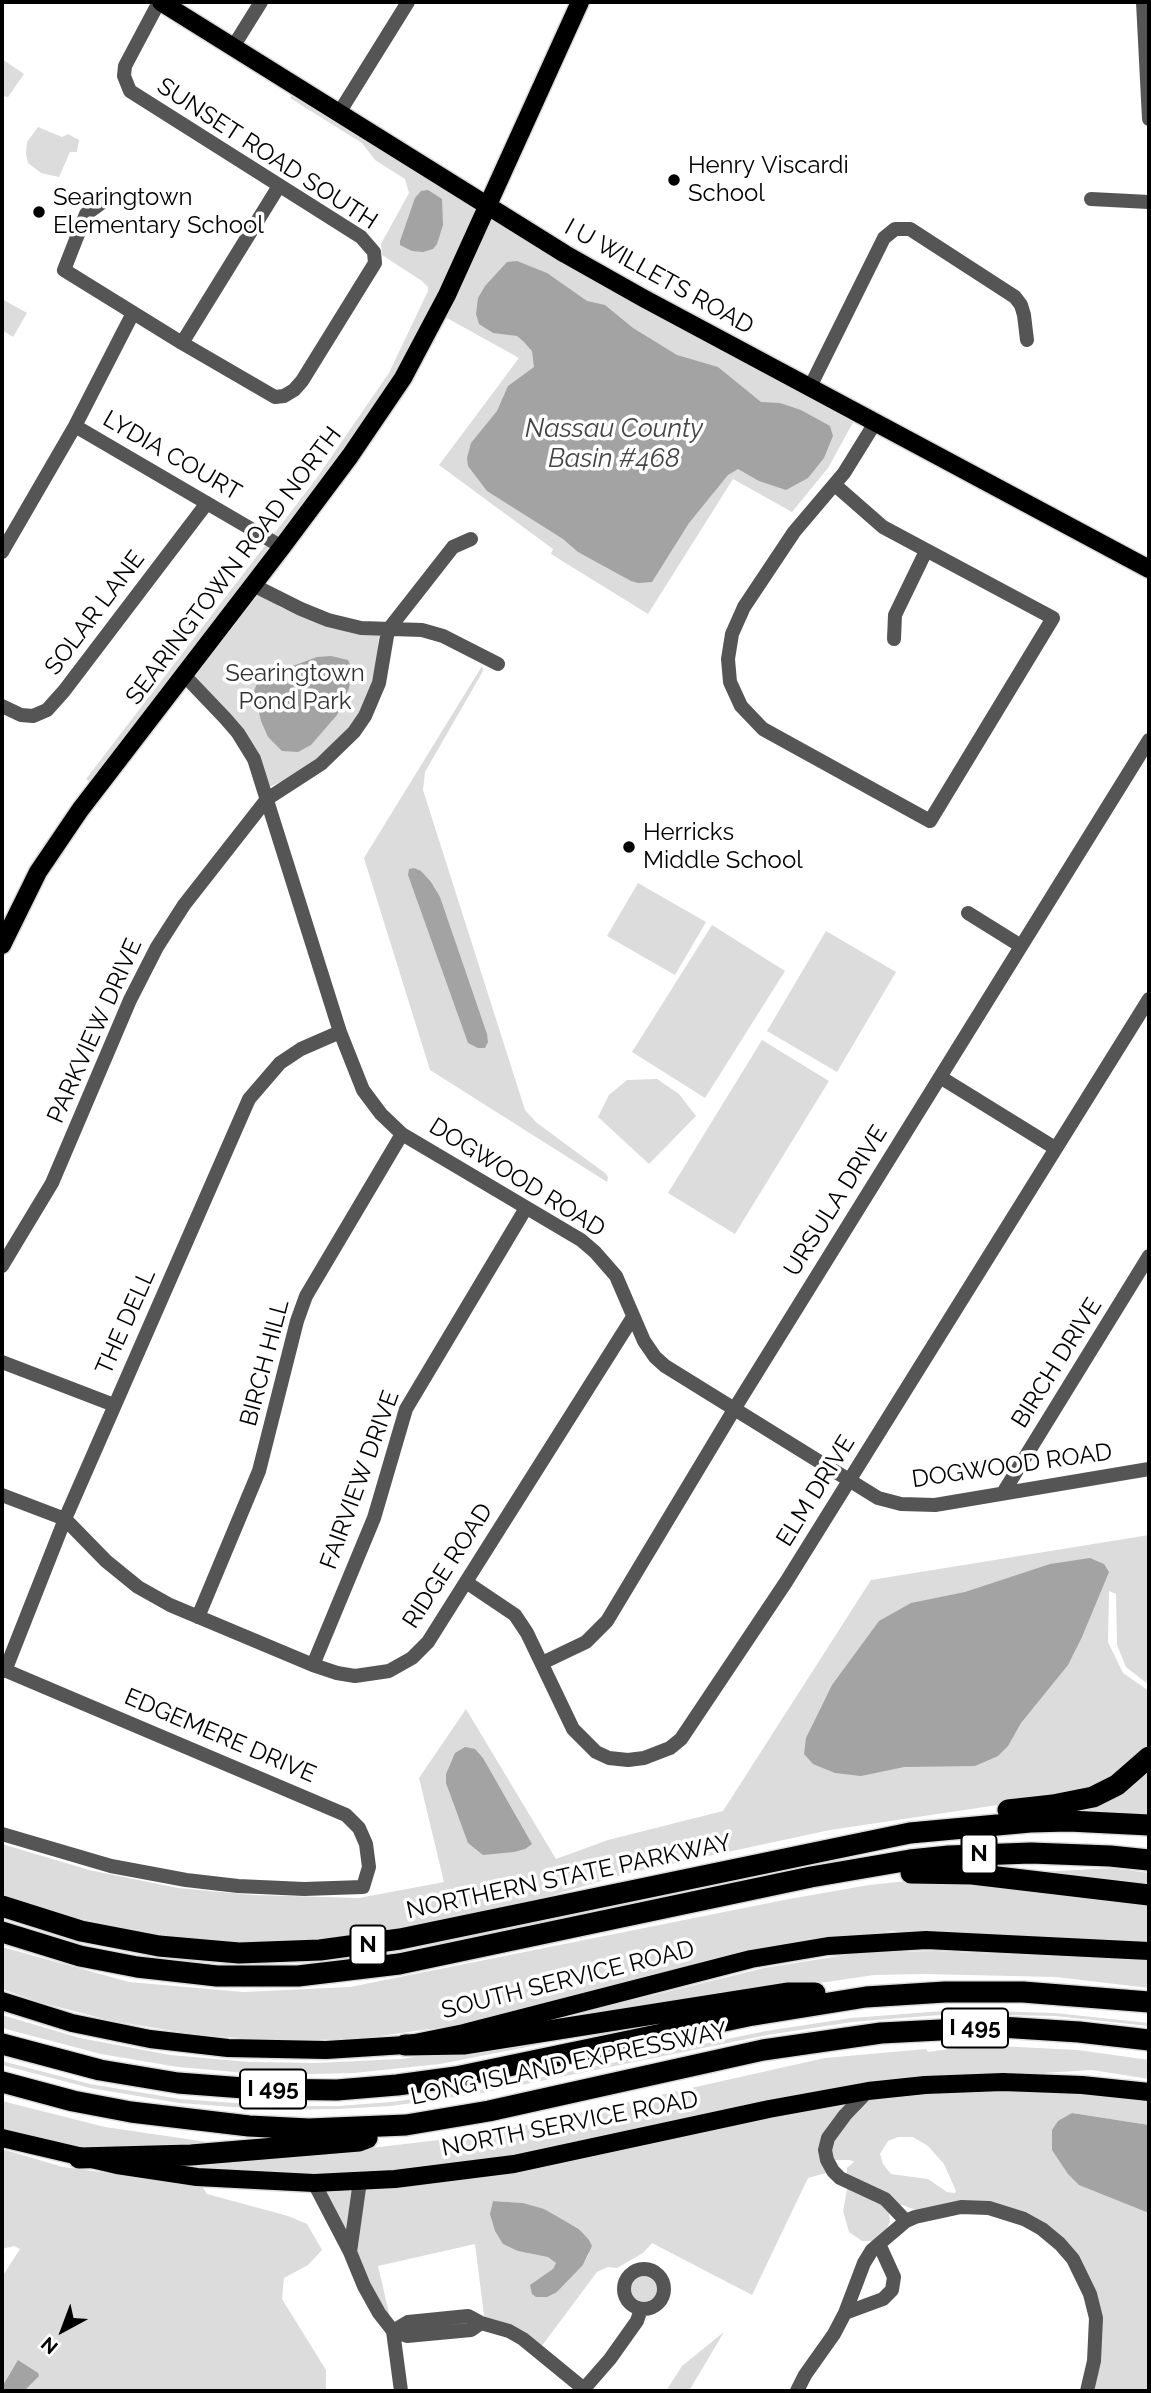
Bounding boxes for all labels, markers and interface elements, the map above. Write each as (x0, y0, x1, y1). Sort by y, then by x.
street label: SUNSET ROAD SOUTH (151, 72, 383, 236)
place label: Henry Viscardi School (688, 152, 849, 208)
marker: Henry Viscardi School (666, 172, 682, 188)
place label: Searingtown Elementary School (53, 184, 264, 240)
marker: Searingtown Elementary School (31, 204, 47, 220)
street label: I U WILLETS ROAD (559, 213, 759, 341)
street label: LYDIA COURT (98, 405, 246, 507)
water label: Nassau County Basin #468 (525, 413, 703, 474)
street label: SEARINGTOWN ROAD NORTH (120, 421, 348, 711)
street label: SOLAR LANE (39, 545, 151, 681)
park label: Searingtown Pond Park (225, 660, 365, 716)
place label: Herricks Middle School (643, 819, 803, 875)
marker: Herricks Middle School (621, 839, 637, 855)
street label: PARKVIEW DRIVE (41, 934, 149, 1128)
street label: DOGWOOD ROAD (424, 1112, 610, 1244)
street label: URSULA DRIVE (778, 1120, 894, 1282)
street label: THE DELL (90, 1265, 162, 1379)
street label: BIRCH DRIVE (1006, 1293, 1108, 1433)
street label: BIRCH HILL (234, 1297, 296, 1429)
street label: FAIRVIEW DRIVE (314, 1387, 406, 1573)
street label: ELM DRIVE (771, 1430, 861, 1552)
street label: DOGWOOD ROAD (910, 1438, 1114, 1494)
street label: RIDGE ROAD (397, 1498, 499, 1634)
street label: EDGEMERE DRIVE (120, 1683, 320, 1789)
street label: NORTHERN STATE PARKWAY (404, 1828, 734, 1926)
road number: N (962, 1834, 996, 1873)
road number: N (350, 1926, 386, 1964)
street label: SOUTH SERVICE ROAD (439, 1935, 697, 2025)
road number: I 495 (942, 2008, 1008, 2048)
street label: LONG ISLAND EXPRESSWAY (408, 2016, 730, 2112)
road number: I 495 (240, 2070, 306, 2108)
street label: NORTH SERVICE ROAD (439, 2085, 701, 2163)
north arrow (28, 2295, 98, 2365)
text: N (37, 2333, 62, 2359)

